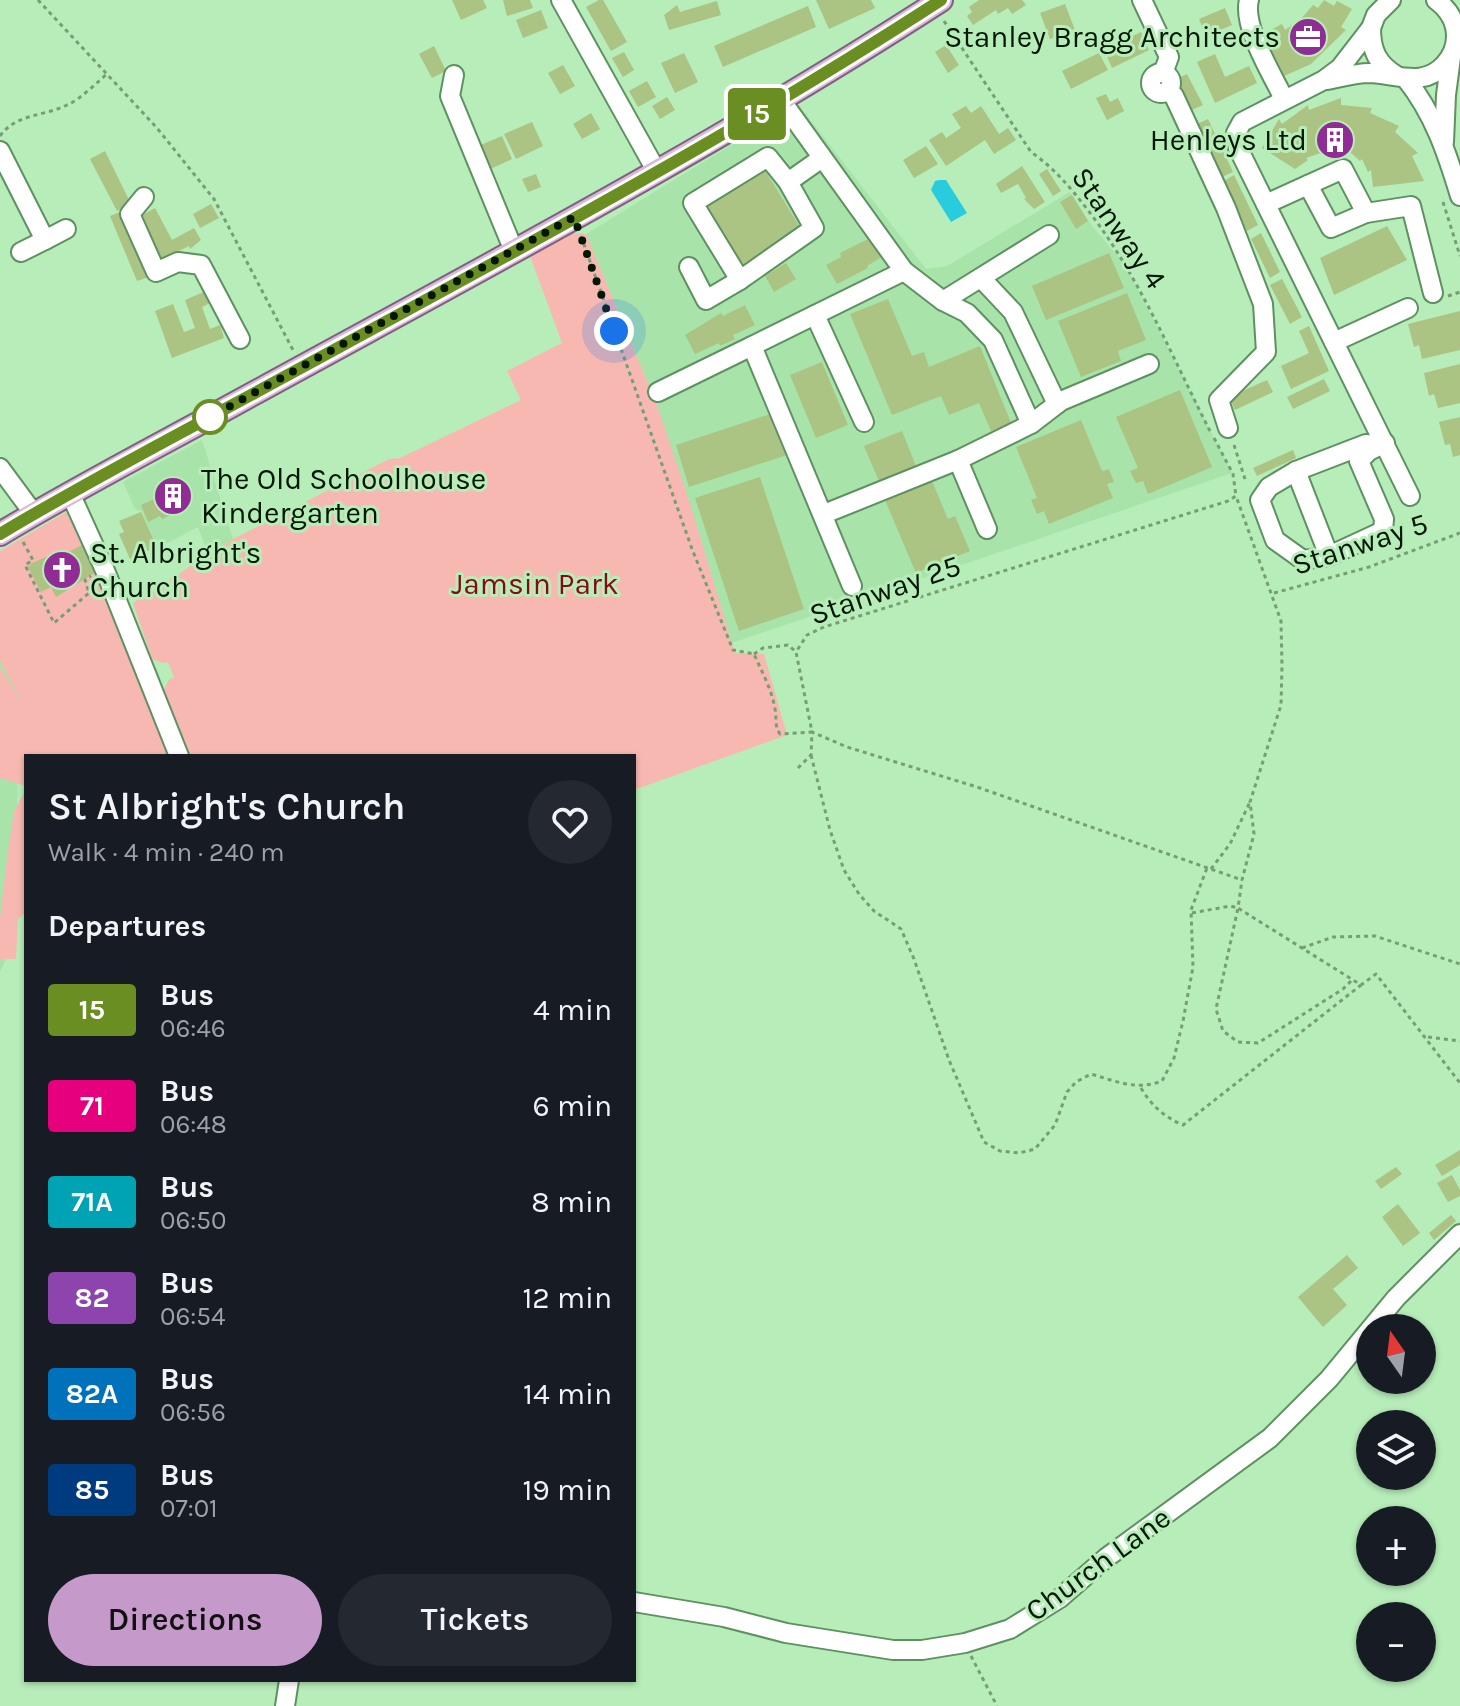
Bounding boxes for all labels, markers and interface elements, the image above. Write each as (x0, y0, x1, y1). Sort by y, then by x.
office icon: Stanley Bragg Architects (1287, 16, 1329, 58)
place label: Stanley Bragg Architects (944, 19, 1280, 55)
line badge: 15 (721, 88, 793, 140)
text: 15 (744, 97, 770, 130)
building icon: Henleys Ltd (1314, 119, 1356, 161)
place label: Henleys Ltd (1150, 122, 1307, 158)
street label: Stanway 4 (1064, 160, 1174, 296)
your location (594, 311, 634, 351)
unlabelled marker (193, 400, 227, 434)
place label: The Old Schoolhouse Kindergarten (201, 461, 486, 531)
building icon: The Old Schoolhouse Kindergarten (152, 475, 194, 517)
street label: Stanway 5 (1288, 505, 1432, 583)
place label: St. Albright's Church (90, 535, 261, 605)
street label: Stanway 25 (805, 547, 965, 633)
church icon: St. Albright's Church (41, 549, 83, 591)
park label: Jamsin Park (451, 566, 619, 602)
button: heart (528, 780, 612, 864)
text: St Albright's Church (48, 784, 406, 829)
text: Walk · 4 min · 240 m (48, 837, 285, 868)
text: Departures (48, 908, 206, 944)
text: Bus (160, 977, 214, 1013)
text: 4 min (533, 992, 612, 1028)
text: 15 (79, 993, 105, 1026)
text: 06:46 (160, 1013, 226, 1044)
text: Bus (160, 1073, 214, 1109)
text: 6 min (533, 1088, 612, 1124)
text: 71 (80, 1089, 104, 1122)
text: 06:48 (160, 1109, 227, 1140)
text: Bus (160, 1169, 214, 1205)
text: 8 min (531, 1184, 612, 1220)
text: 71A (71, 1185, 113, 1218)
text: 06:50 (160, 1205, 226, 1236)
text: Bus (160, 1265, 214, 1301)
text: 12 min (522, 1280, 612, 1316)
text: 82 (74, 1281, 110, 1314)
text: 06:54 (160, 1301, 226, 1332)
north arrow (1356, 1314, 1436, 1394)
map controls (1356, 1314, 1436, 1682)
text: Bus (160, 1361, 214, 1397)
text: 14 min (523, 1376, 612, 1412)
text: 82A (66, 1377, 118, 1410)
text: 06:56 (160, 1397, 226, 1428)
button: layers (1356, 1410, 1436, 1490)
text: Bus (160, 1457, 214, 1493)
text: 19 min (522, 1472, 612, 1508)
text: 85 (75, 1473, 109, 1506)
text: 07:01 (160, 1493, 218, 1524)
street label: Church Lane (1019, 1499, 1177, 1629)
button: + (1356, 1506, 1436, 1586)
button: Directions (48, 1574, 322, 1666)
button: Tickets (338, 1574, 612, 1666)
button: − (1356, 1602, 1436, 1682)

